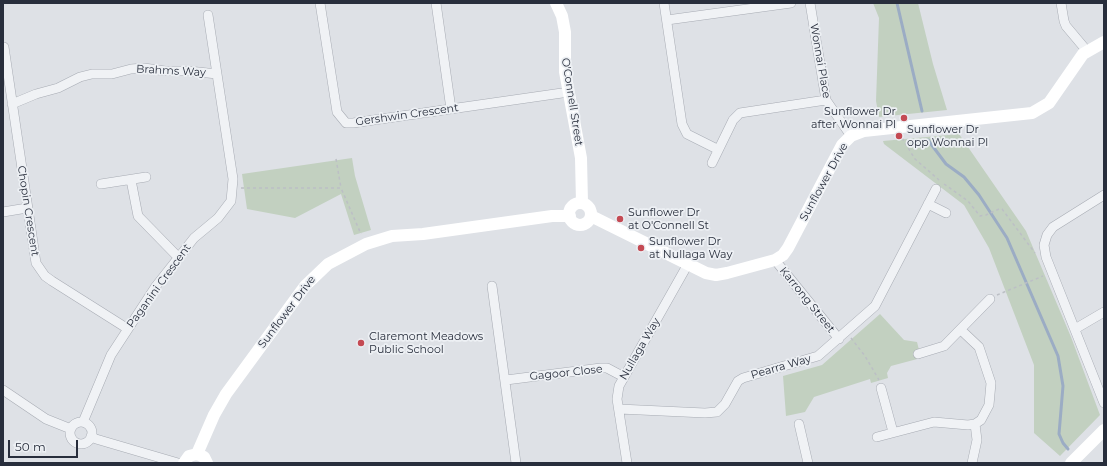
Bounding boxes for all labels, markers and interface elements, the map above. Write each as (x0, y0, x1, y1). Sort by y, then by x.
street label: Wonnai Place (807, 23, 833, 99)
street label: O'Connell Street (559, 57, 585, 147)
street label: Brahms Way (136, 63, 206, 79)
street label: Gershwin Crescent (355, 101, 459, 129)
place label: Sunflower Dr after Wonnai Pl (811, 105, 896, 131)
marker: Sunflower Dr after Wonnai Pl (899, 113, 909, 123)
place label: Sunflower Dr opp Wonnai Pl (907, 123, 988, 149)
marker: Sunflower Dr opp Wonnai Pl (894, 131, 904, 141)
street label: Sunflower Drive (797, 141, 851, 223)
street label: Chopin Crescent (14, 165, 42, 257)
place label: Sunflower Dr at O'Connell St (628, 206, 709, 232)
marker: Sunflower Dr at O'Connell St (615, 214, 625, 224)
place label: Sunflower Dr at Nullaga Way (649, 235, 732, 261)
street label: Paganini Crescent (124, 241, 194, 331)
marker: Sunflower Dr at Nullaga Way (636, 243, 646, 253)
street label: Karrong Street (776, 264, 838, 336)
street label: Sunflower Drive (255, 273, 319, 351)
street label: Nullaga Way (617, 316, 663, 382)
place label: Claremont Meadows Public School (369, 330, 483, 356)
marker: Claremont Meadows Public School (356, 338, 366, 348)
street label: Pearra Way (749, 352, 813, 382)
street label: Gagoor Close (529, 363, 603, 383)
scale bar (10, 432, 80, 458)
text: 50 m (15, 439, 46, 454)

